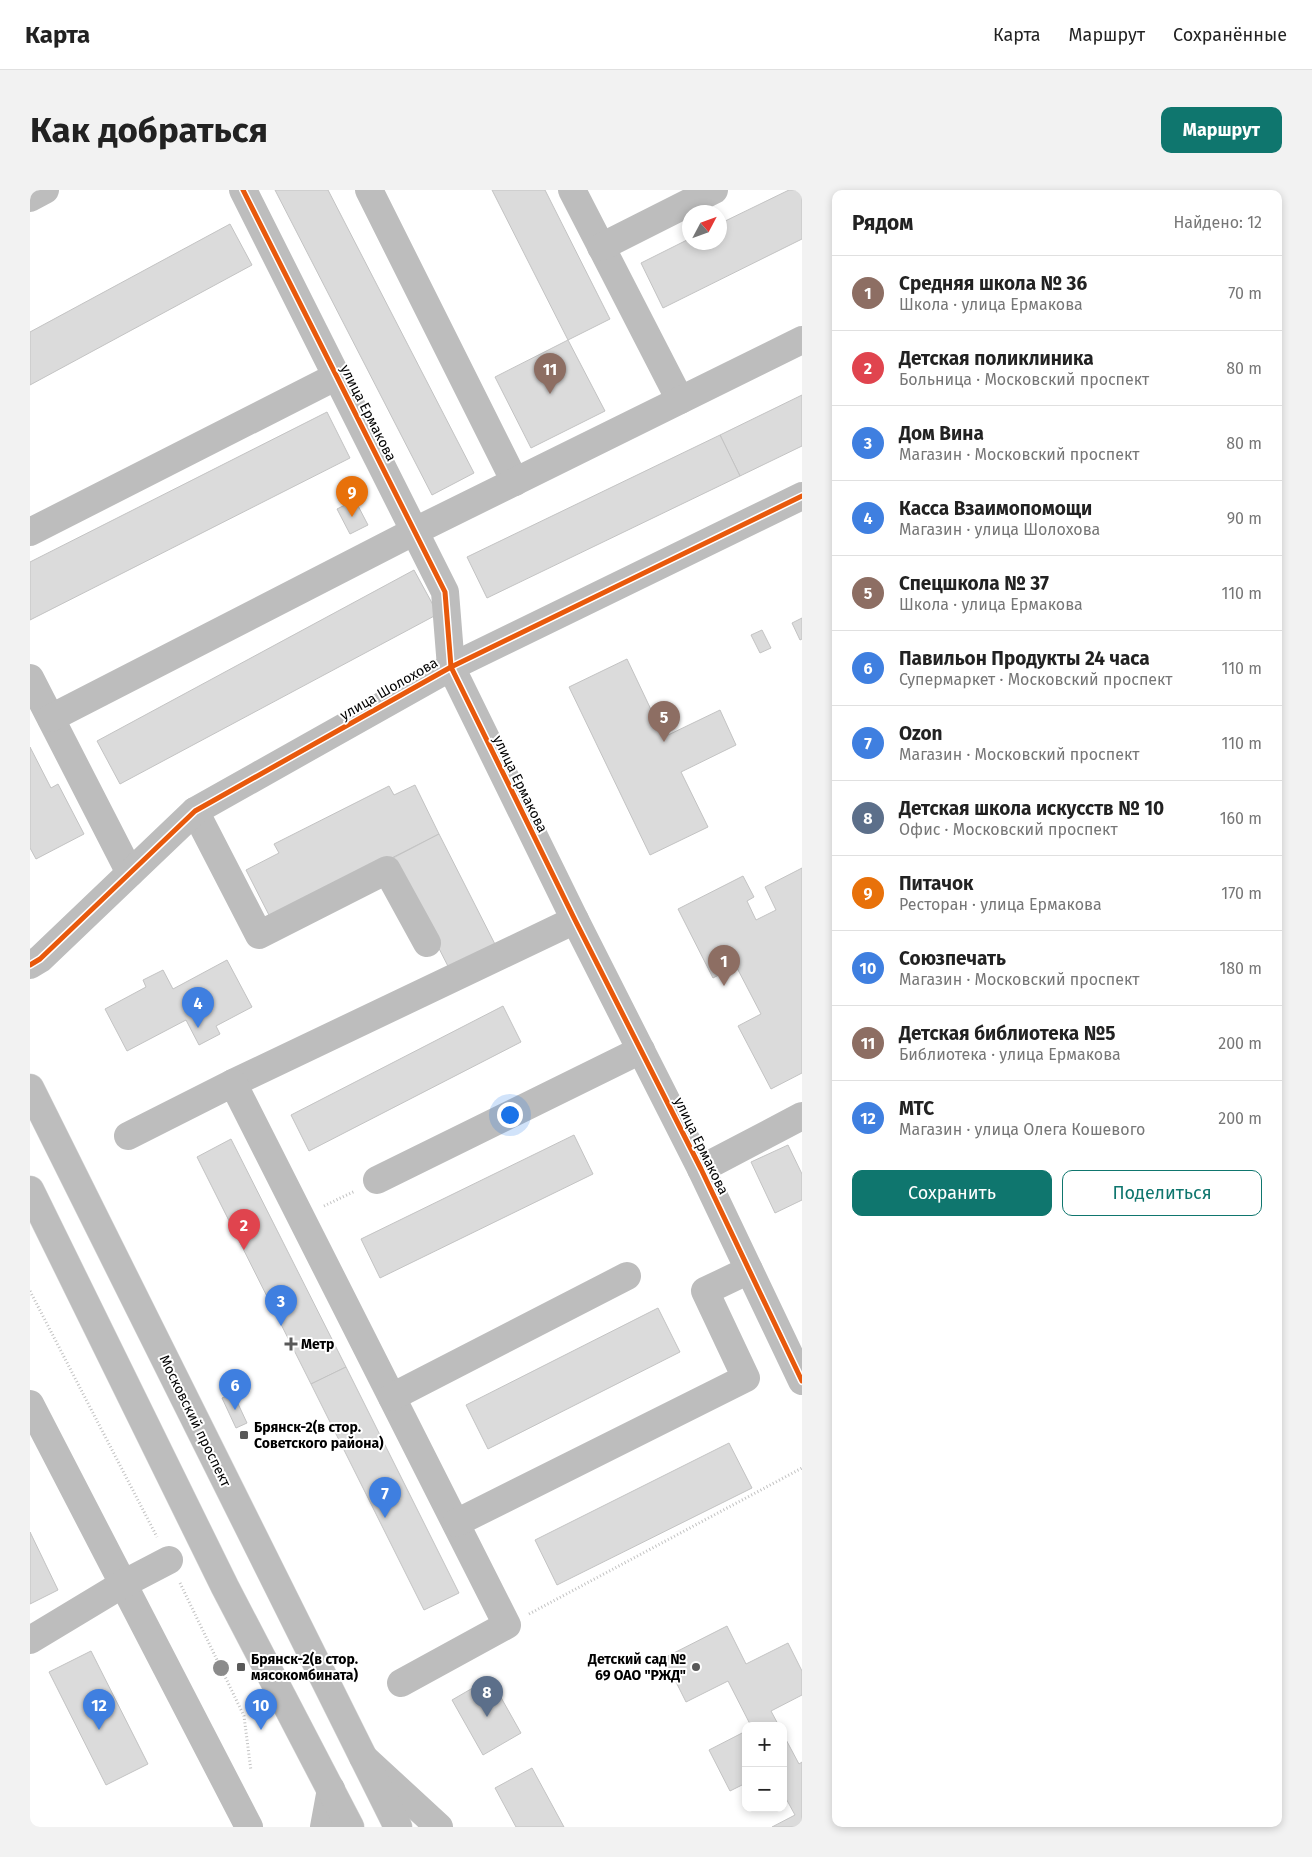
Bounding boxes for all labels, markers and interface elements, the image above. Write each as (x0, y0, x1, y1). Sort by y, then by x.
text: Карта (25, 21, 90, 49)
text: Карта (993, 24, 1041, 46)
text: Маршрут (1069, 24, 1145, 46)
text: Сохранённые (1173, 24, 1287, 46)
button: Маршрут (1161, 107, 1282, 153)
text: Как добраться (30, 109, 268, 151)
north arrow (682, 205, 727, 250)
text: Рядом (852, 210, 913, 236)
text: Найдено: 12 (1173, 213, 1262, 232)
text: Средняя школа № 36 (899, 272, 1087, 295)
text: 1 (864, 284, 872, 303)
text: 70 m (1228, 284, 1262, 303)
text: Школа · улица Ермакова (899, 295, 1083, 314)
text: Детская поликлиника (899, 347, 1094, 370)
pin: 11 (534, 353, 566, 394)
text: 2 (864, 359, 872, 378)
text: 80 m (1226, 359, 1262, 378)
street label: улица Ермакова (336, 362, 400, 464)
text: Больница · Московский проспект (899, 370, 1149, 389)
text: Дом Вина (899, 422, 984, 445)
text: 3 (864, 434, 872, 453)
text: 80 m (1226, 434, 1262, 453)
text: Магазин · Московский проспект (899, 445, 1139, 464)
pin: 9 (336, 476, 368, 517)
text: Касса Взаимопомощи (899, 497, 1092, 520)
text: 4 (863, 509, 873, 528)
text: 90 m (1227, 509, 1262, 528)
text: Магазин · улица Шолохова (899, 520, 1100, 539)
text: Спецшкола № 37 (899, 572, 1049, 595)
text: 5 (864, 584, 872, 603)
text: 110 m (1221, 584, 1262, 603)
text: Школа · улица Ермакова (899, 595, 1083, 614)
text: Павильон Продукты 24 часа (899, 647, 1150, 670)
street label: улица Шолохова (337, 654, 441, 724)
text: 6 (863, 659, 873, 678)
text: 110 m (1221, 659, 1262, 678)
text: Супермаркет · Московский проспект (899, 670, 1173, 689)
pin: 5 (648, 701, 680, 742)
text: Ozon (899, 722, 943, 745)
street label: улица Ермакова (489, 733, 551, 835)
text: 7 (864, 734, 872, 753)
text: 110 m (1221, 734, 1262, 753)
text: Магазин · Московский проспект (899, 745, 1139, 764)
text: Детская школа искусств № 10 (899, 797, 1164, 820)
text: 8 (863, 809, 873, 828)
text: 160 m (1220, 809, 1262, 828)
text: Офис · Московский проспект (899, 820, 1118, 839)
text: Питачок (899, 872, 973, 895)
text: 9 (864, 884, 872, 903)
text: 170 m (1221, 884, 1262, 903)
text: Ресторан · улица Ермакова (899, 895, 1102, 914)
pin: 1 (708, 945, 740, 986)
text: Союзпечать (899, 947, 1006, 970)
text: 10 (860, 959, 876, 978)
text: 180 m (1219, 959, 1262, 978)
text: Магазин · Московский проспект (899, 970, 1139, 989)
pin: 4 (182, 987, 214, 1028)
text: Детская библиотека №5 (899, 1022, 1115, 1045)
text: 11 (861, 1034, 875, 1053)
text: 200 m (1218, 1034, 1262, 1053)
text: Библиотека · улица Ермакова (899, 1045, 1121, 1064)
street label: улица Ермакова (670, 1095, 732, 1197)
text: МТС (899, 1097, 934, 1120)
your location (497, 1102, 523, 1128)
text: 12 (860, 1109, 876, 1128)
text: 200 m (1218, 1109, 1262, 1128)
text: Магазин · улица Олега Кошевого (899, 1120, 1145, 1139)
button: Сохранить (852, 1170, 1052, 1216)
button: Поделиться (1062, 1170, 1262, 1216)
pin: 2 (228, 1209, 260, 1250)
pin: 3 (265, 1285, 297, 1326)
place label: Метр (301, 1336, 334, 1353)
marker: Метр (285, 1338, 297, 1350)
street label: Московский проспект (156, 1352, 235, 1490)
pin: 6 (219, 1369, 251, 1410)
place label: Брянск-2(в стор. Советского района) (254, 1419, 384, 1452)
marker: Брянск-2(в стор. Советского района) (238, 1429, 250, 1441)
pin: 7 (369, 1477, 401, 1518)
place label: Брянск-2(в стор. мясокомбината) (251, 1651, 358, 1684)
place label: Детский сад № 69 ОАО "РЖД" (587, 1651, 686, 1684)
marker: Брянск-2(в стор. мясокомбината) (235, 1661, 247, 1673)
marker: Детский сад № 69 ОАО "РЖД" (690, 1661, 702, 1673)
pin: 8 (471, 1676, 503, 1717)
pin: 12 (83, 1689, 115, 1730)
pin: 10 (245, 1689, 277, 1730)
map controls (742, 1722, 787, 1812)
button: + (742, 1722, 787, 1767)
button: − (742, 1767, 787, 1812)

